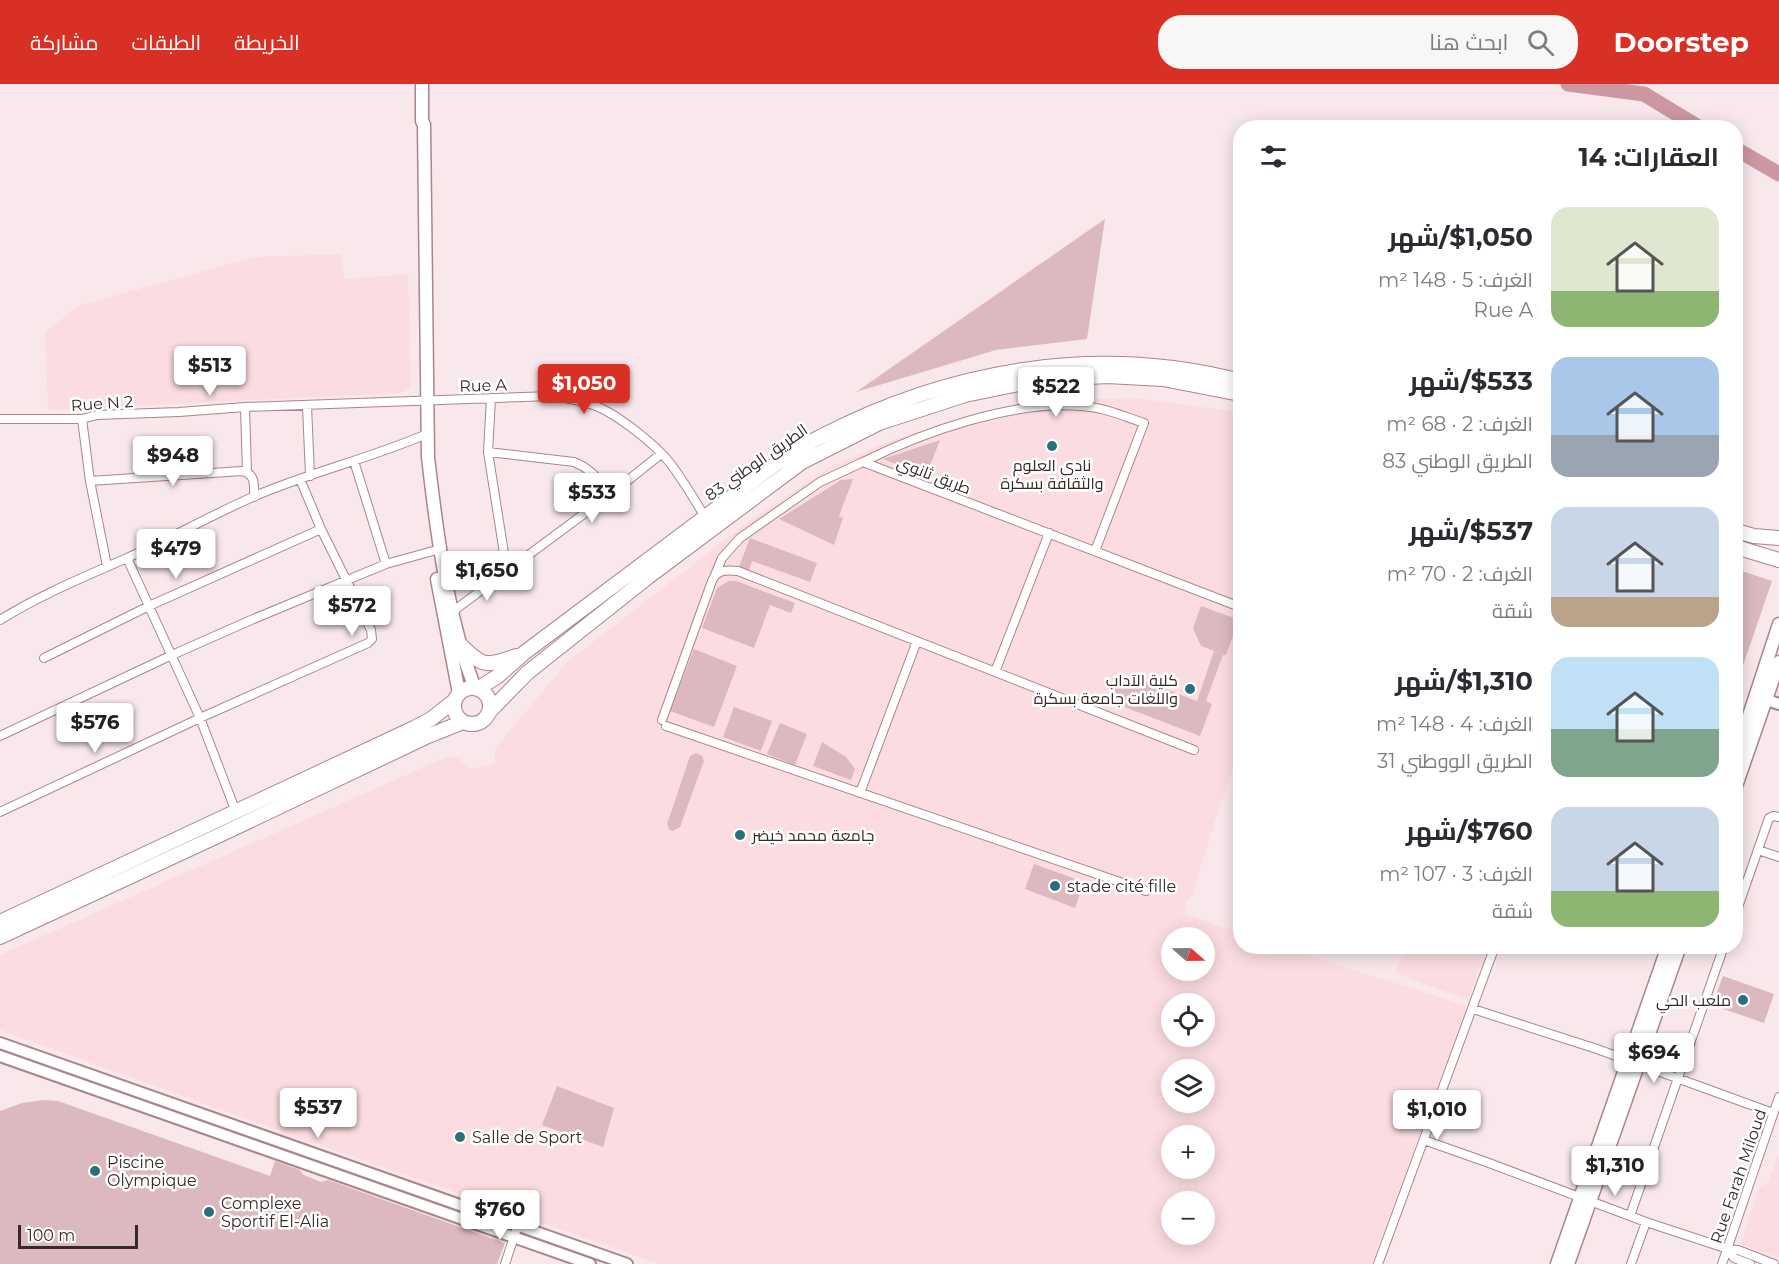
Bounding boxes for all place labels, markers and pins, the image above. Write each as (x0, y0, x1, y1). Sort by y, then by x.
pin: $513 (174, 346, 246, 397)
pin: $1,050 (535, 364, 633, 415)
pin: $522 (1020, 367, 1092, 418)
pin: $948 (137, 436, 209, 487)
marker: نادي العلوم والثقافة بسكرة (1045, 439, 1059, 453)
place label: نادي العلوم والثقافة بسكرة (1001, 456, 1103, 493)
pin: $533 (556, 473, 628, 524)
pin: $479 (140, 529, 212, 580)
pin: $1,650 (438, 551, 536, 602)
pin: $572 (316, 586, 388, 637)
place label: كلية الآداب واللغات جامعة بسكرة (1034, 671, 1178, 708)
marker: كلية الآداب واللغات جامعة بسكرة (1183, 682, 1197, 696)
pin: $576 (59, 703, 131, 754)
place label: جامعة محمد خيضر (751, 826, 874, 845)
marker: جامعة محمد خيضر (733, 828, 747, 842)
place label: stade cité fille (1067, 877, 1176, 896)
marker: stade cité fille (1048, 879, 1062, 893)
place label: ملعب الحي (1656, 991, 1731, 1014)
marker: ملعب الحي (1736, 993, 1750, 1007)
pin: $694 (1618, 1033, 1690, 1084)
pin: $537 (282, 1088, 354, 1139)
pin: $1,010 (1388, 1090, 1486, 1141)
place label: Salle de Sport (472, 1128, 583, 1147)
marker: Salle de Sport (453, 1130, 467, 1144)
pin: $1,310 (1566, 1146, 1664, 1197)
place label: Piscine Olympique (107, 1153, 197, 1190)
marker: Piscine Olympique (88, 1164, 102, 1178)
pin: $760 (464, 1190, 536, 1241)
place label: Complexe Sportif El-Alia (221, 1194, 329, 1231)
marker: Complexe Sportif El-Alia (202, 1205, 216, 1219)

